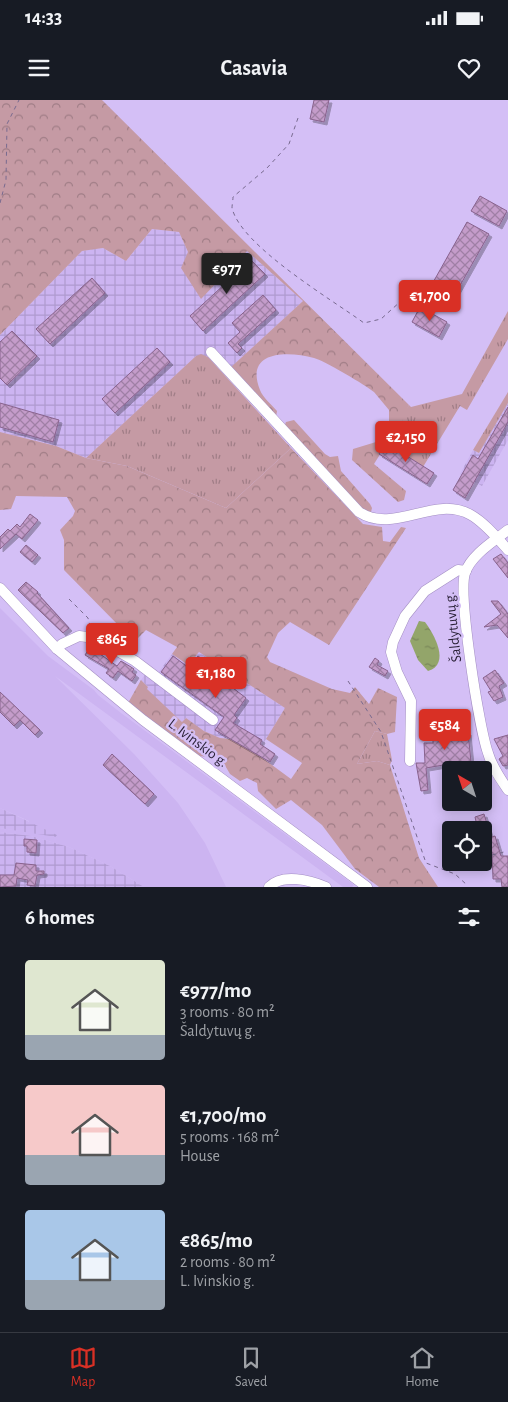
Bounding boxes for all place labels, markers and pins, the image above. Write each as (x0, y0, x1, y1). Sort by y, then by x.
pin: €977 (197, 252, 257, 295)
pin: €1,700 (389, 280, 471, 322)
pin: €2,150 (365, 420, 447, 463)
pin: €865 (82, 622, 142, 665)
pin: €1,180 (175, 656, 257, 699)
pin: €584 (415, 708, 475, 751)

